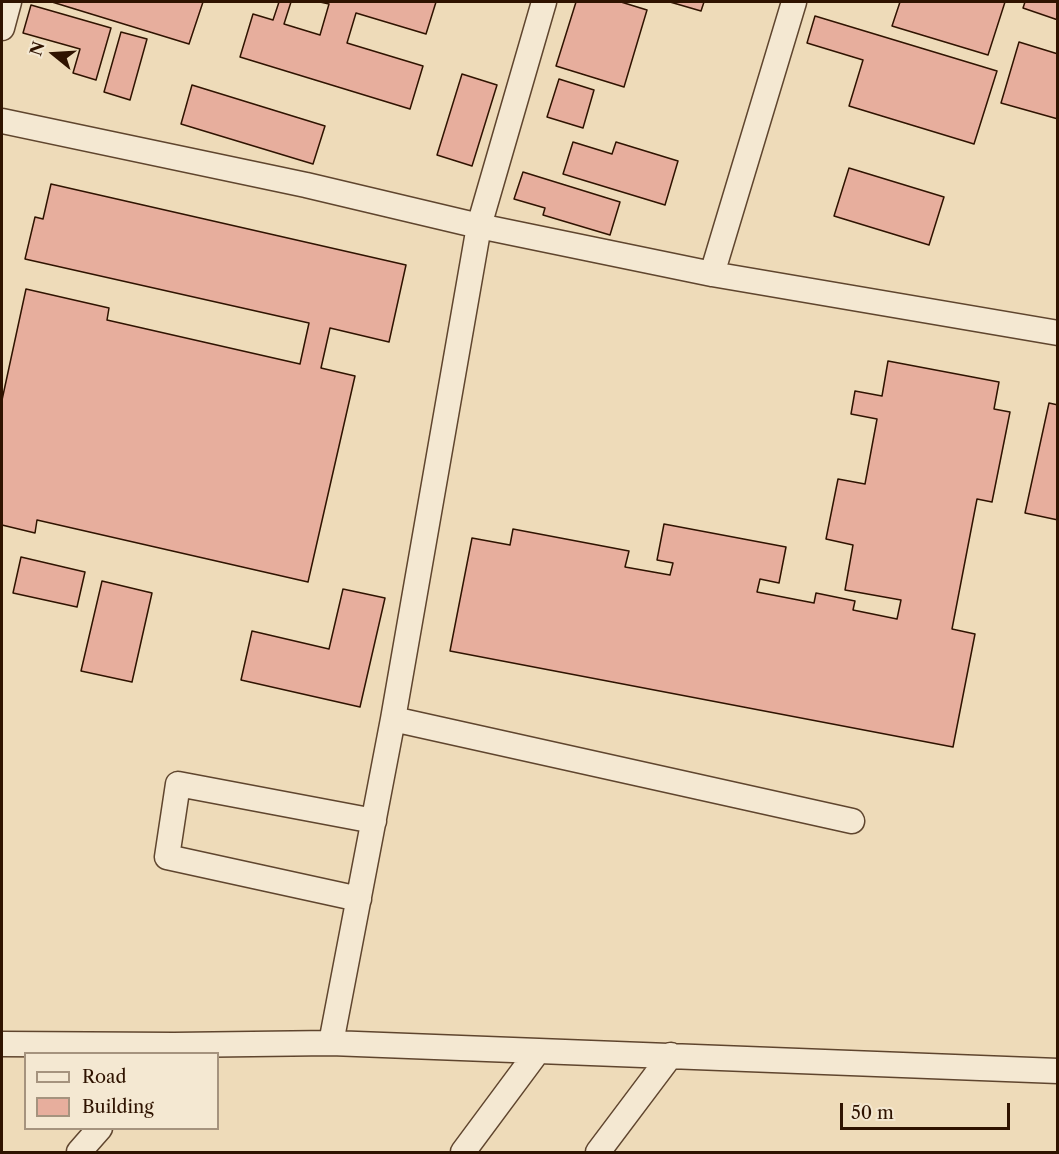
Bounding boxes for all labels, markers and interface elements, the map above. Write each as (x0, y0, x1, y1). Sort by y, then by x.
north arrow (24, 24, 84, 84)
text: N (25, 39, 49, 58)
legend (24, 1052, 219, 1130)
text: Road (82, 1066, 127, 1088)
scale bar (843, 1091, 1012, 1129)
text: Building (82, 1096, 154, 1118)
text: 50 m (851, 1102, 894, 1124)

